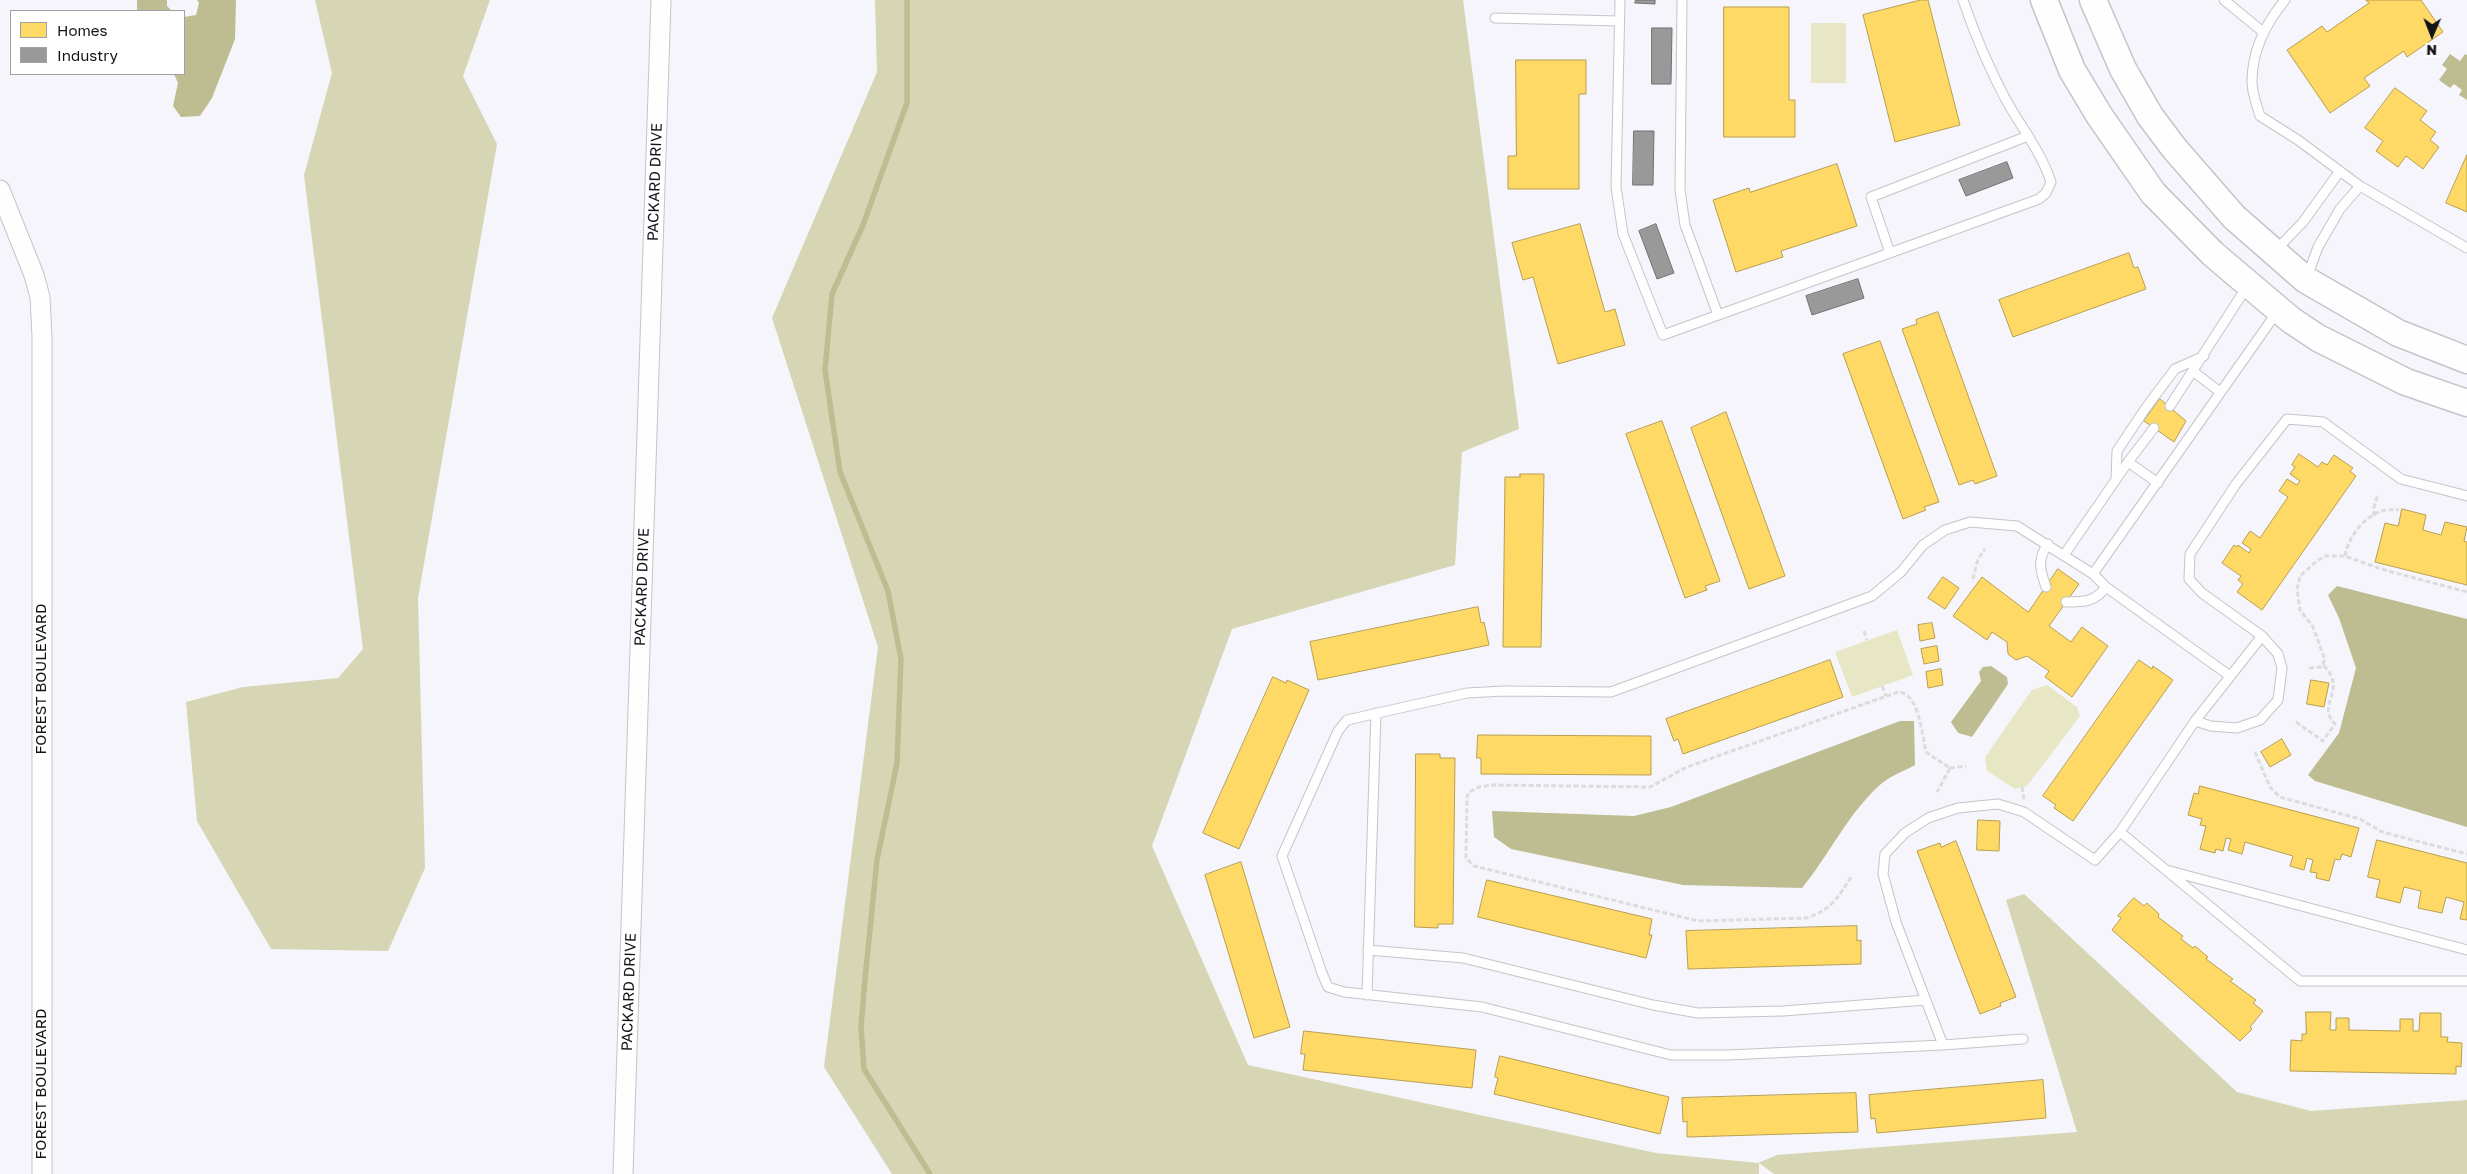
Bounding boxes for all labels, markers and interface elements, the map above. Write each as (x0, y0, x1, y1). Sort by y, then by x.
legend (10, 10, 185, 75)
north arrow (2407, 10, 2457, 60)
text: Homes (57, 21, 107, 39)
text: N (2426, 42, 2437, 59)
text: Industry (57, 46, 118, 64)
street label: PACKARD DRIVE (644, 123, 666, 241)
street label: PACKARD DRIVE (631, 528, 653, 646)
street label: FOREST BOULEVARD (32, 603, 50, 755)
street label: PACKARD DRIVE (618, 933, 640, 1051)
street label: FOREST BOULEVARD (32, 1008, 50, 1160)

